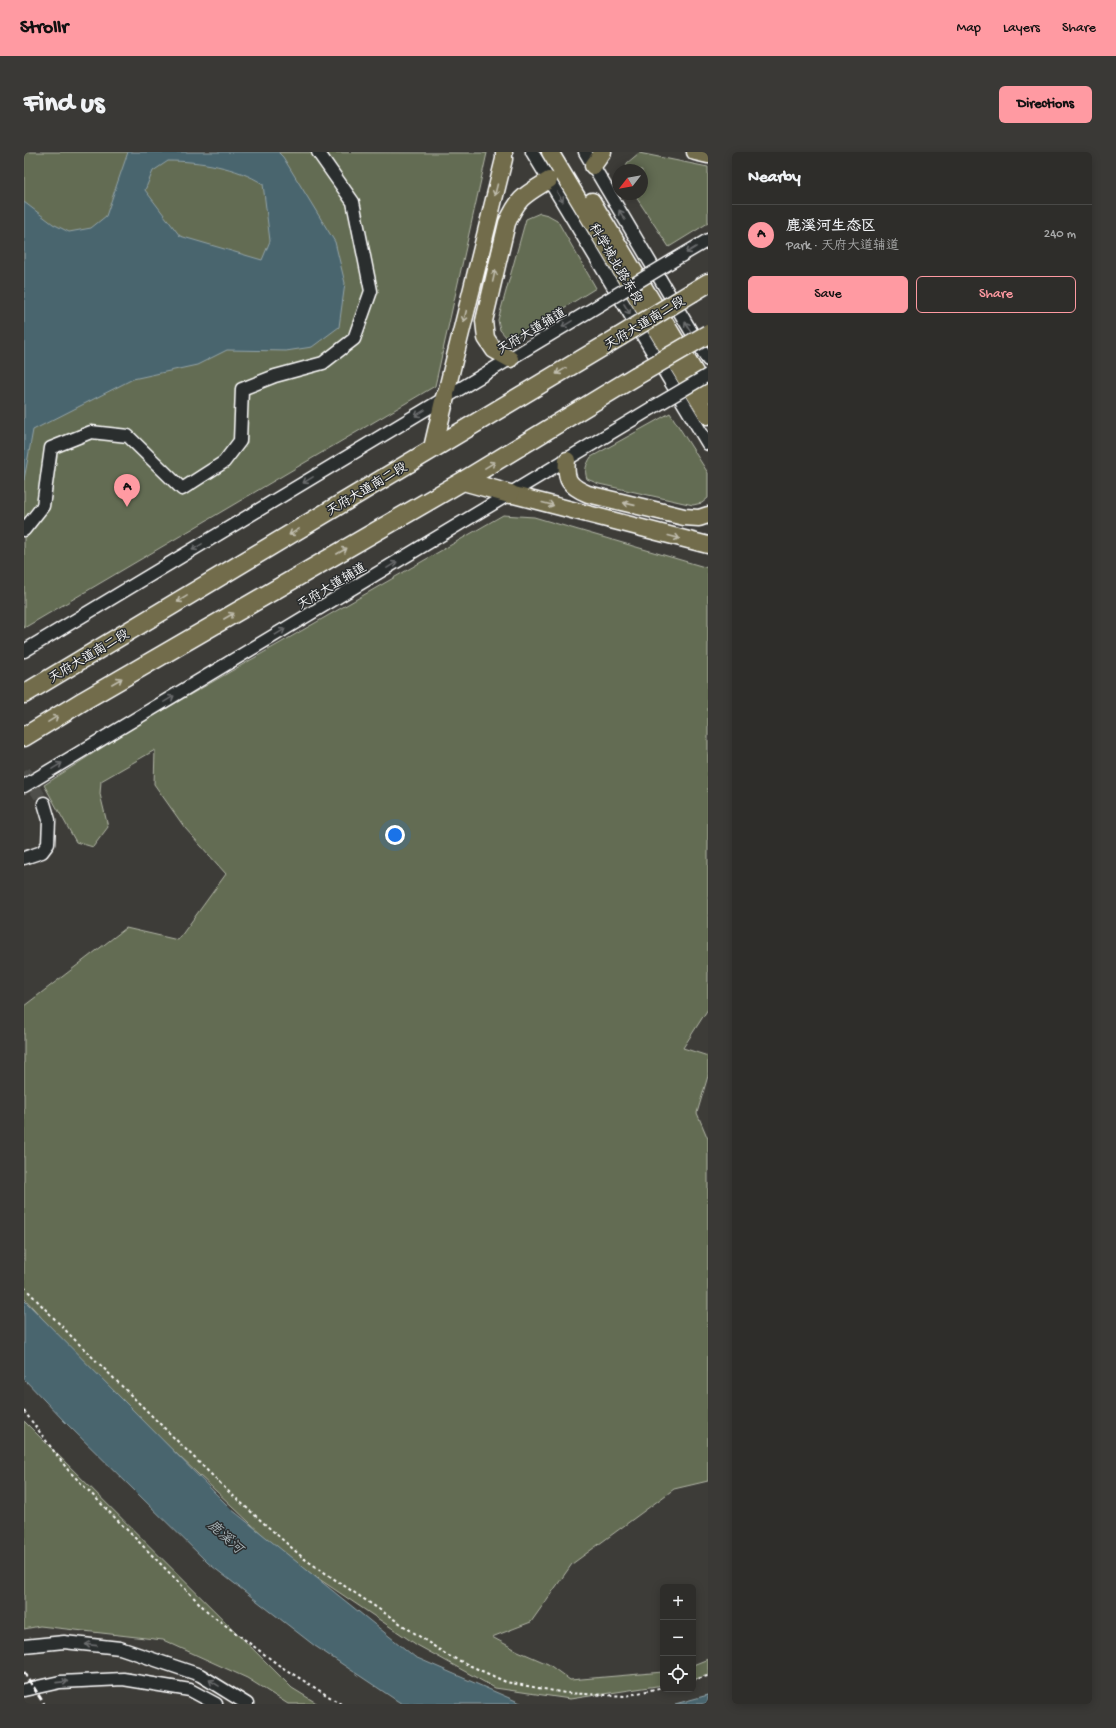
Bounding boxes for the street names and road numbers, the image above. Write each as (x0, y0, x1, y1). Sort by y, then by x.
street label: 科学城北路东段 (585, 220, 646, 307)
street label: 天府大道南二段 (602, 293, 688, 354)
street label: 天府大道辅道 (494, 305, 570, 359)
street label: 天府大道南二段 (324, 459, 410, 520)
street label: 天府大道辅道 (294, 560, 370, 614)
street label: 天府大道南二段 (46, 626, 132, 687)

